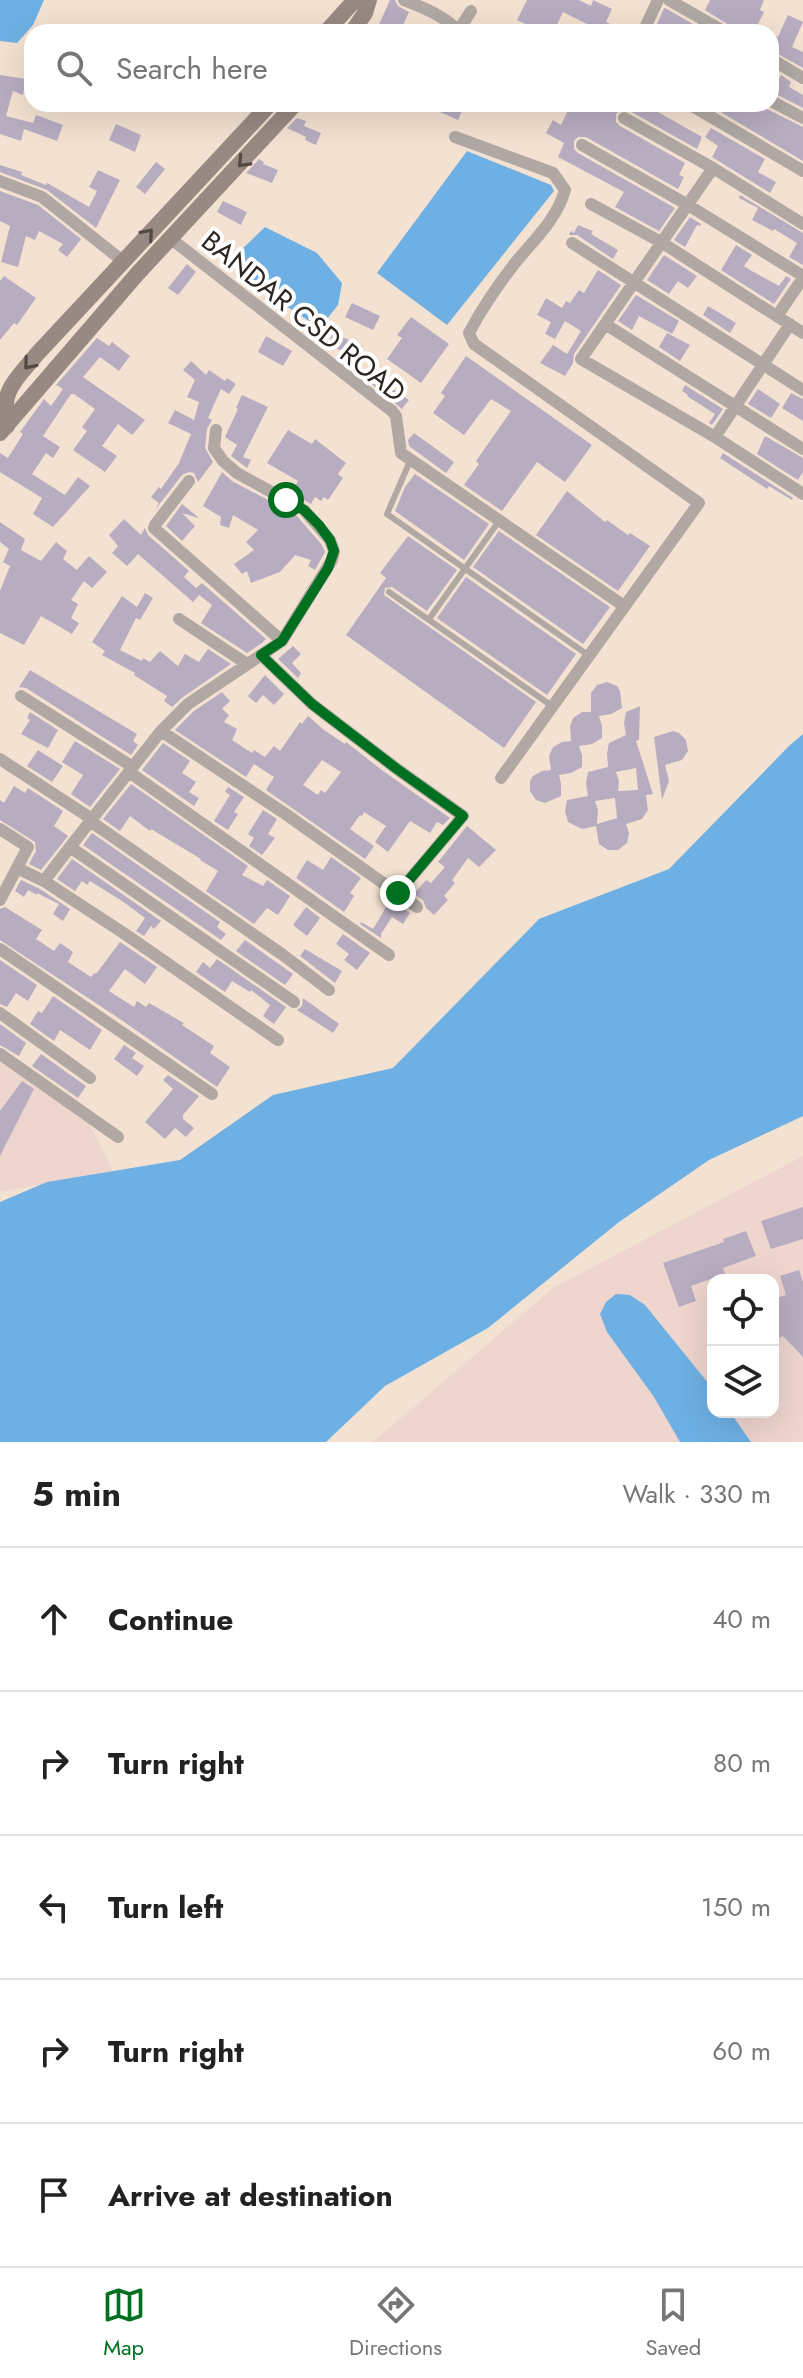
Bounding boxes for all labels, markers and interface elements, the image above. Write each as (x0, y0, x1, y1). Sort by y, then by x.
search box (24, 24, 779, 112)
icon: search (52, 46, 96, 90)
text: Search here (116, 47, 268, 90)
one-way arrow (238, 153, 253, 167)
street label: BANDAR CSD ROAD (193, 221, 415, 412)
one-way arrow (138, 229, 153, 244)
one-way arrow (24, 355, 39, 370)
route start (268, 482, 304, 518)
route end (380, 875, 416, 911)
map controls (707, 1274, 779, 1418)
button: locate (707, 1274, 779, 1346)
button: layers (707, 1346, 779, 1418)
text: 5 min (32, 1470, 121, 1519)
text: Walk · 330 m (622, 1475, 771, 1513)
icon: ahead (32, 1597, 76, 1641)
text: Continue (108, 1598, 234, 1641)
text: 40 m (712, 1600, 771, 1638)
icon: right (32, 1741, 76, 1785)
text: Turn right (108, 1742, 244, 1785)
text: 80 m (713, 1744, 771, 1782)
icon: left (32, 1885, 76, 1929)
text: Turn left (108, 1886, 223, 1929)
text: 150 m (701, 1888, 771, 1926)
icon: right (32, 2029, 76, 2073)
text: Turn right (108, 2030, 244, 2073)
text: 60 m (712, 2032, 771, 2070)
icon: arrive (32, 2173, 76, 2217)
text: Arrive at destination (108, 2174, 393, 2217)
tab: Map (102, 2283, 146, 2363)
tab: Directions (349, 2283, 442, 2363)
tab: Saved (646, 2283, 701, 2363)

